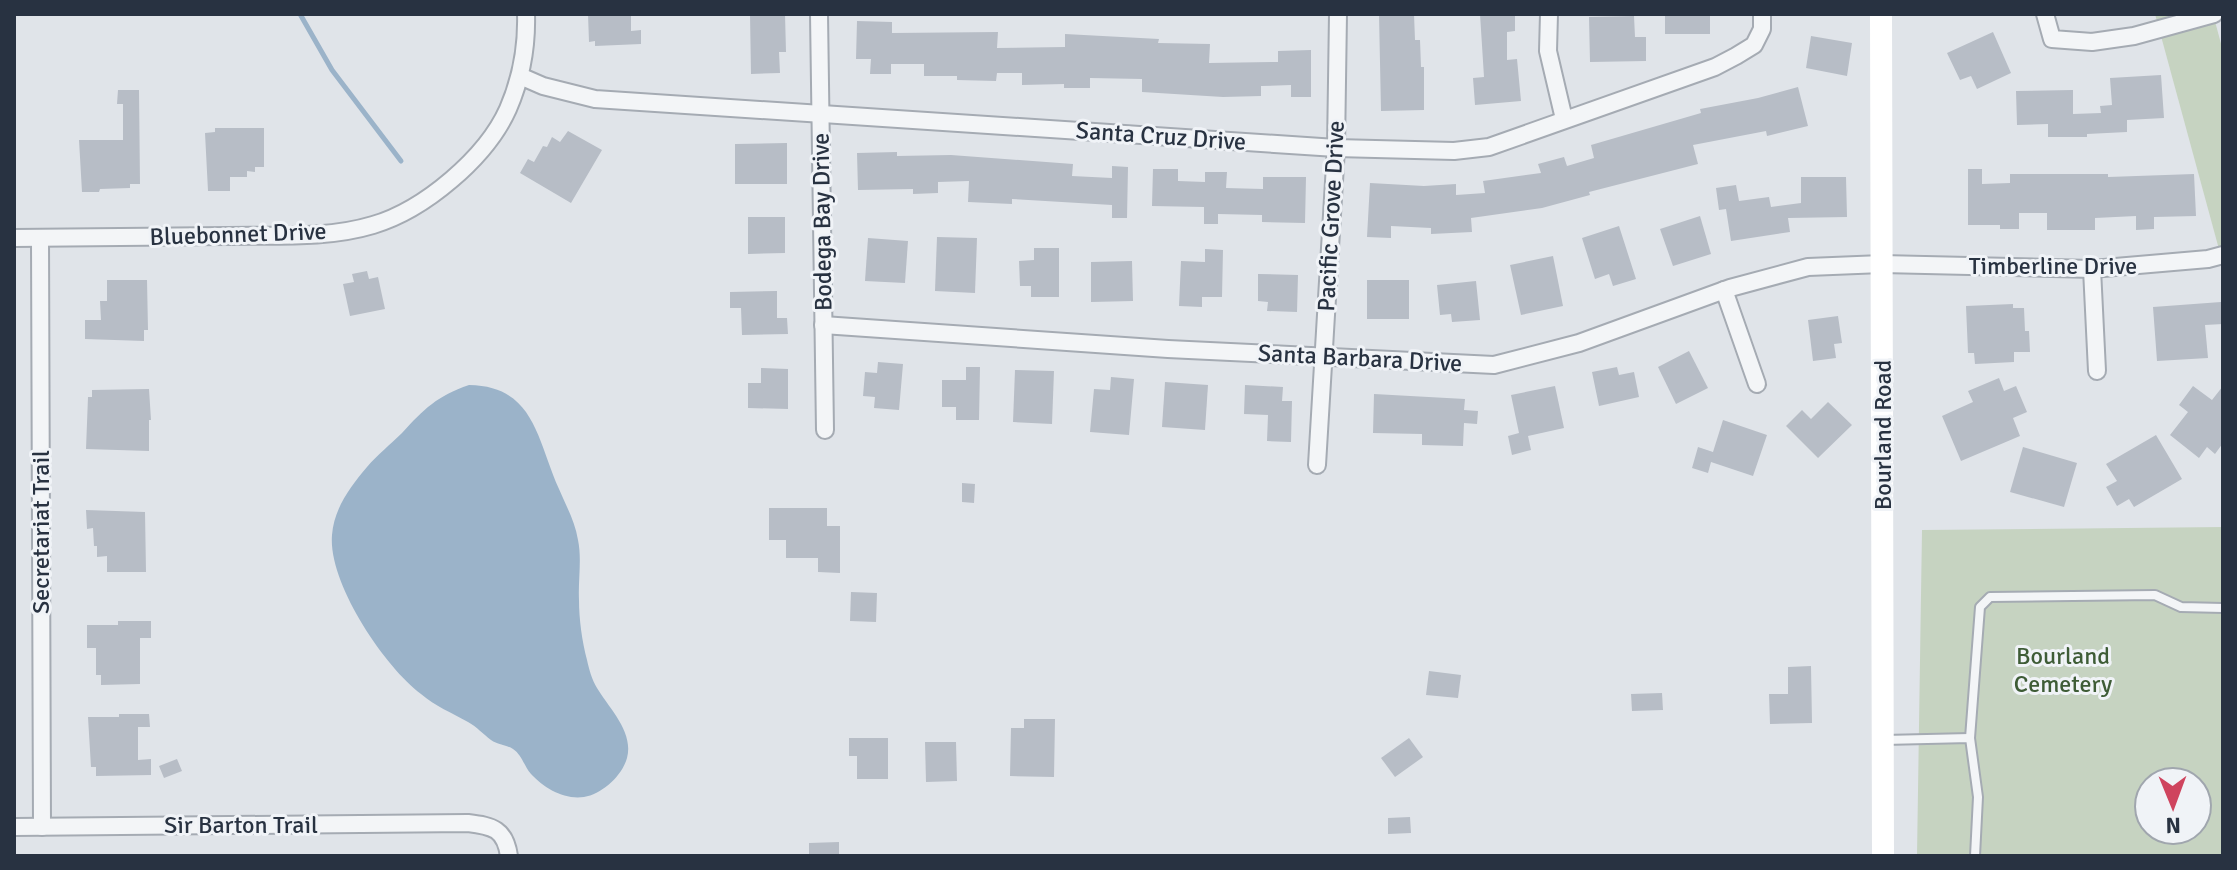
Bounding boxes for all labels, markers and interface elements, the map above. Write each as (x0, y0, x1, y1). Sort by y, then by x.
street label: Santa Cruz Drive (1075, 115, 1247, 157)
street label: Pacific Grove Drive (1311, 120, 1351, 312)
street label: Bodega Bay Drive (805, 133, 839, 311)
street label: Bluebonnet Drive (149, 216, 327, 252)
street label: Timberline Drive (1969, 251, 2137, 281)
street label: Santa Barbara Drive (1257, 338, 1463, 378)
street label: Bourland Road (1868, 360, 1898, 510)
street label: Secretariat Trail (26, 450, 56, 614)
park label: Bourland Cemetery (2014, 641, 2112, 699)
north arrow (2133, 766, 2213, 846)
street label: Sir Barton Trail (164, 810, 318, 840)
text: N (2165, 812, 2181, 839)

